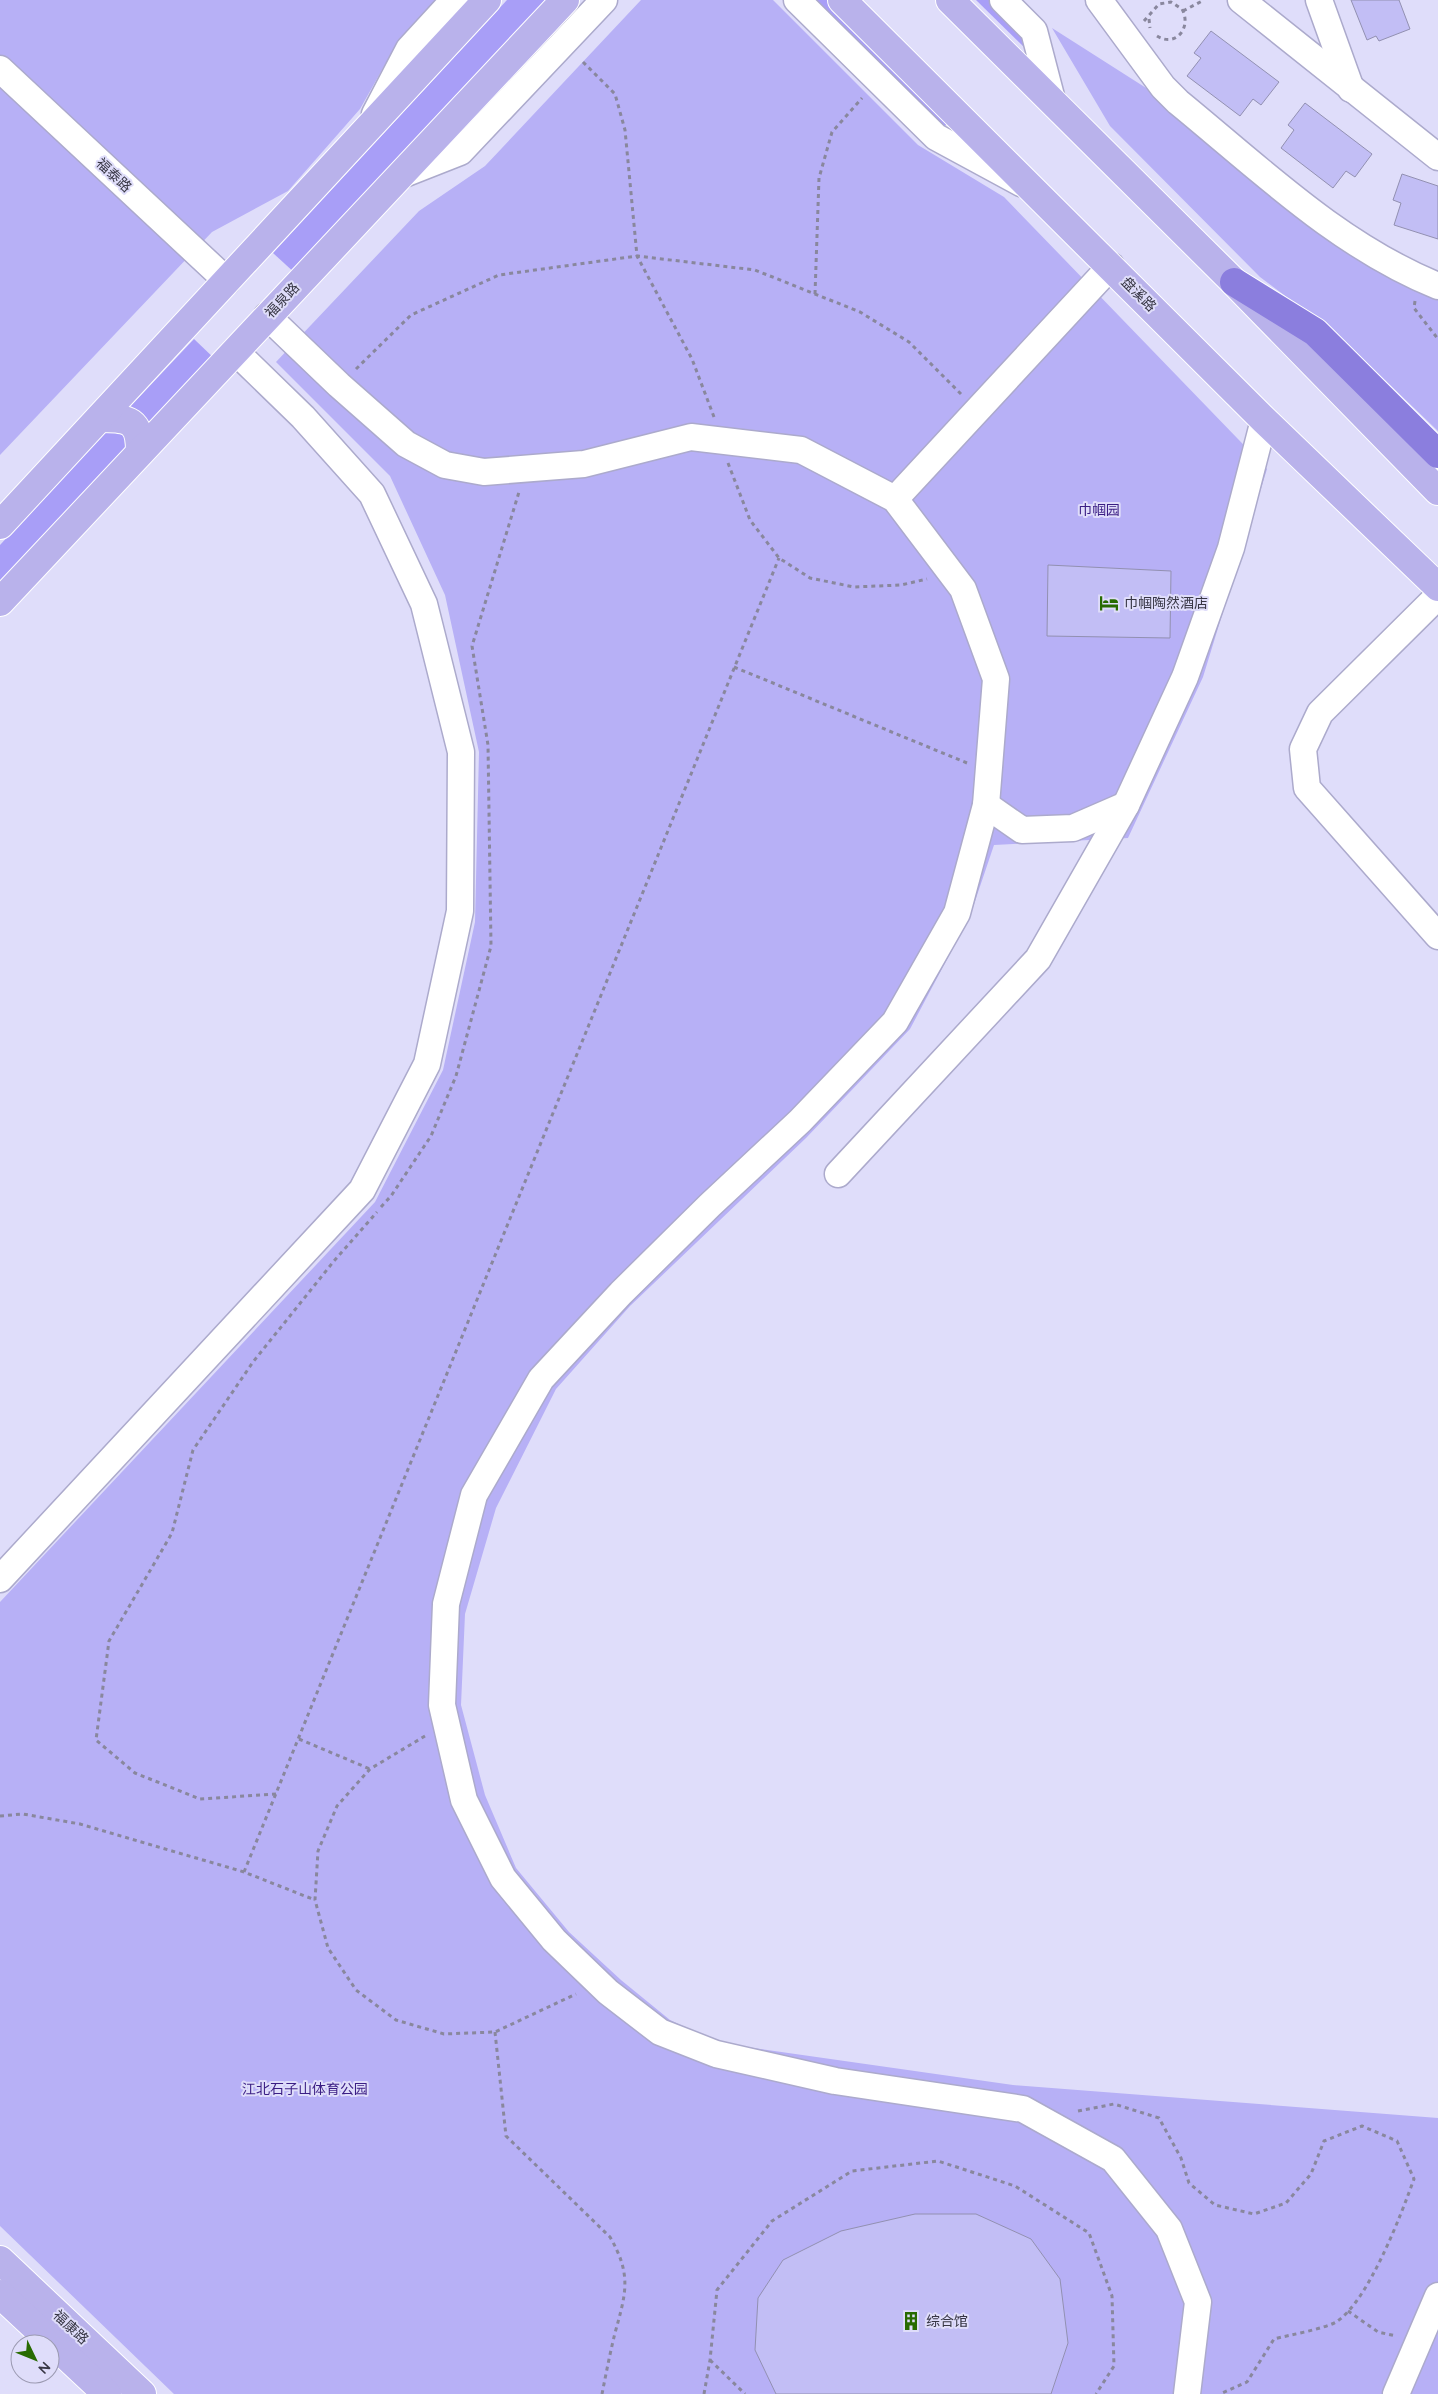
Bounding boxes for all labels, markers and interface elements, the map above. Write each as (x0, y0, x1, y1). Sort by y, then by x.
street label: 福泰路 (93, 154, 135, 196)
street label: 盘溪路 (1118, 273, 1160, 315)
street label: 福泉路 (261, 279, 303, 321)
park label: 巾帼园 (1078, 501, 1120, 519)
hotel icon: 巾帼陶然酒店 (1098, 592, 1120, 614)
place label: 巾帼陶然酒店 (1124, 594, 1208, 612)
park label: 江北石子山体育公园 (242, 2080, 368, 2098)
street label: 福康路 (50, 2306, 92, 2348)
building icon: 综合馆 (900, 2310, 922, 2332)
place label: 综合馆 (926, 2312, 968, 2330)
north arrow (10, 2334, 60, 2384)
text: N (34, 2358, 55, 2378)

